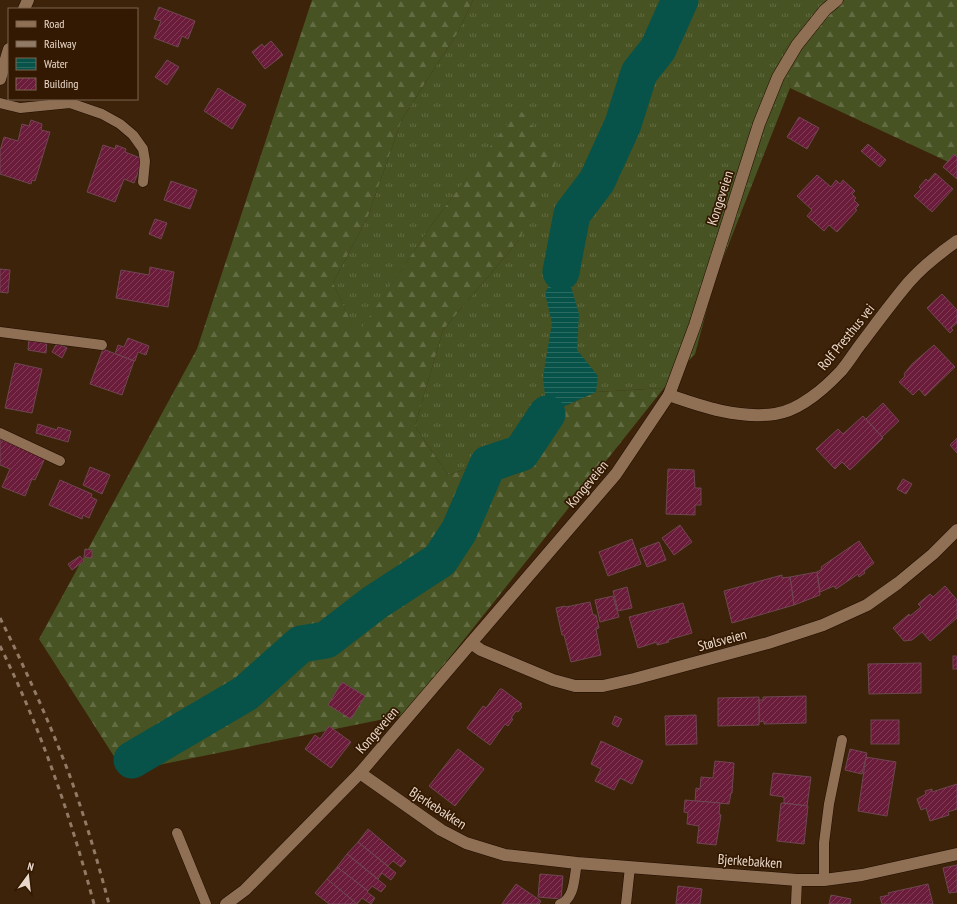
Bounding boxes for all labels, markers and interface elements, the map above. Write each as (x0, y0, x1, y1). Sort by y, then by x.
legend (8, 8, 138, 100)
text: Road (44, 16, 64, 31)
text: Railway (44, 36, 77, 51)
text: Water (44, 56, 69, 71)
text: Building (44, 76, 79, 91)
street label: Kongeveien (703, 168, 737, 228)
street label: Rolf Presthus vei (814, 300, 878, 374)
street label: Kongeveien (562, 457, 612, 511)
street label: Stølsveien (696, 625, 748, 655)
street label: Kongeveien (352, 703, 402, 757)
street label: Bjerkebakken (406, 783, 470, 833)
street label: Bjerkebakken (717, 850, 783, 872)
north arrow (8, 856, 48, 896)
text: N (26, 859, 35, 874)

